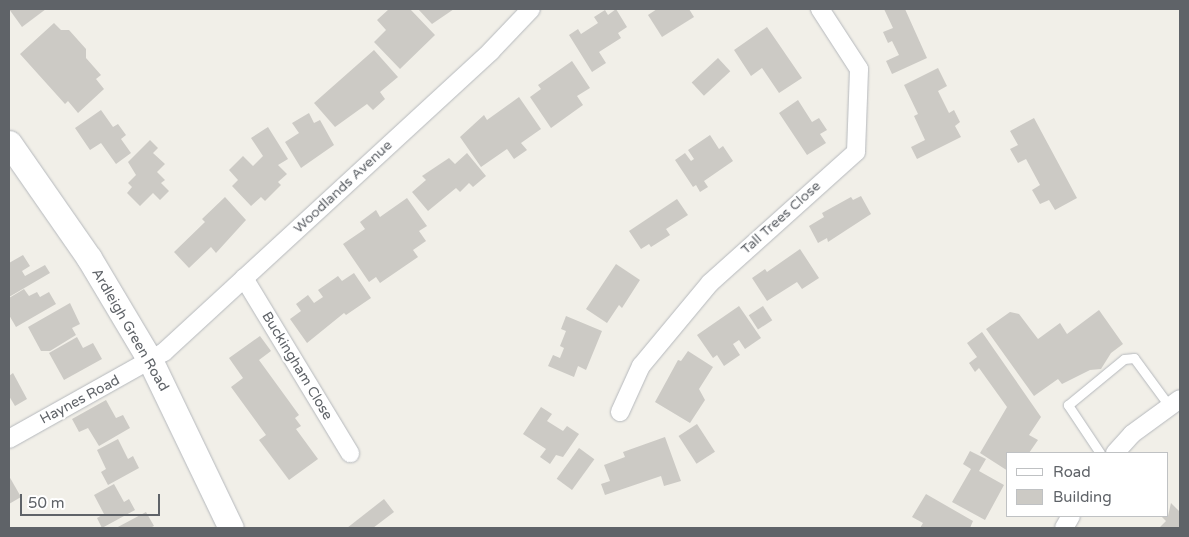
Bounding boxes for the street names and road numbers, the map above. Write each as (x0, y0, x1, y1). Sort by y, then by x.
street label: Woodlands Avenue (290, 137, 396, 237)
street label: Tall Trees Close (738, 178, 824, 258)
street label: Ardleigh Green Road (88, 266, 172, 394)
street label: Buckingham Close (258, 309, 336, 423)
street label: Haynes Road (37, 372, 123, 428)

